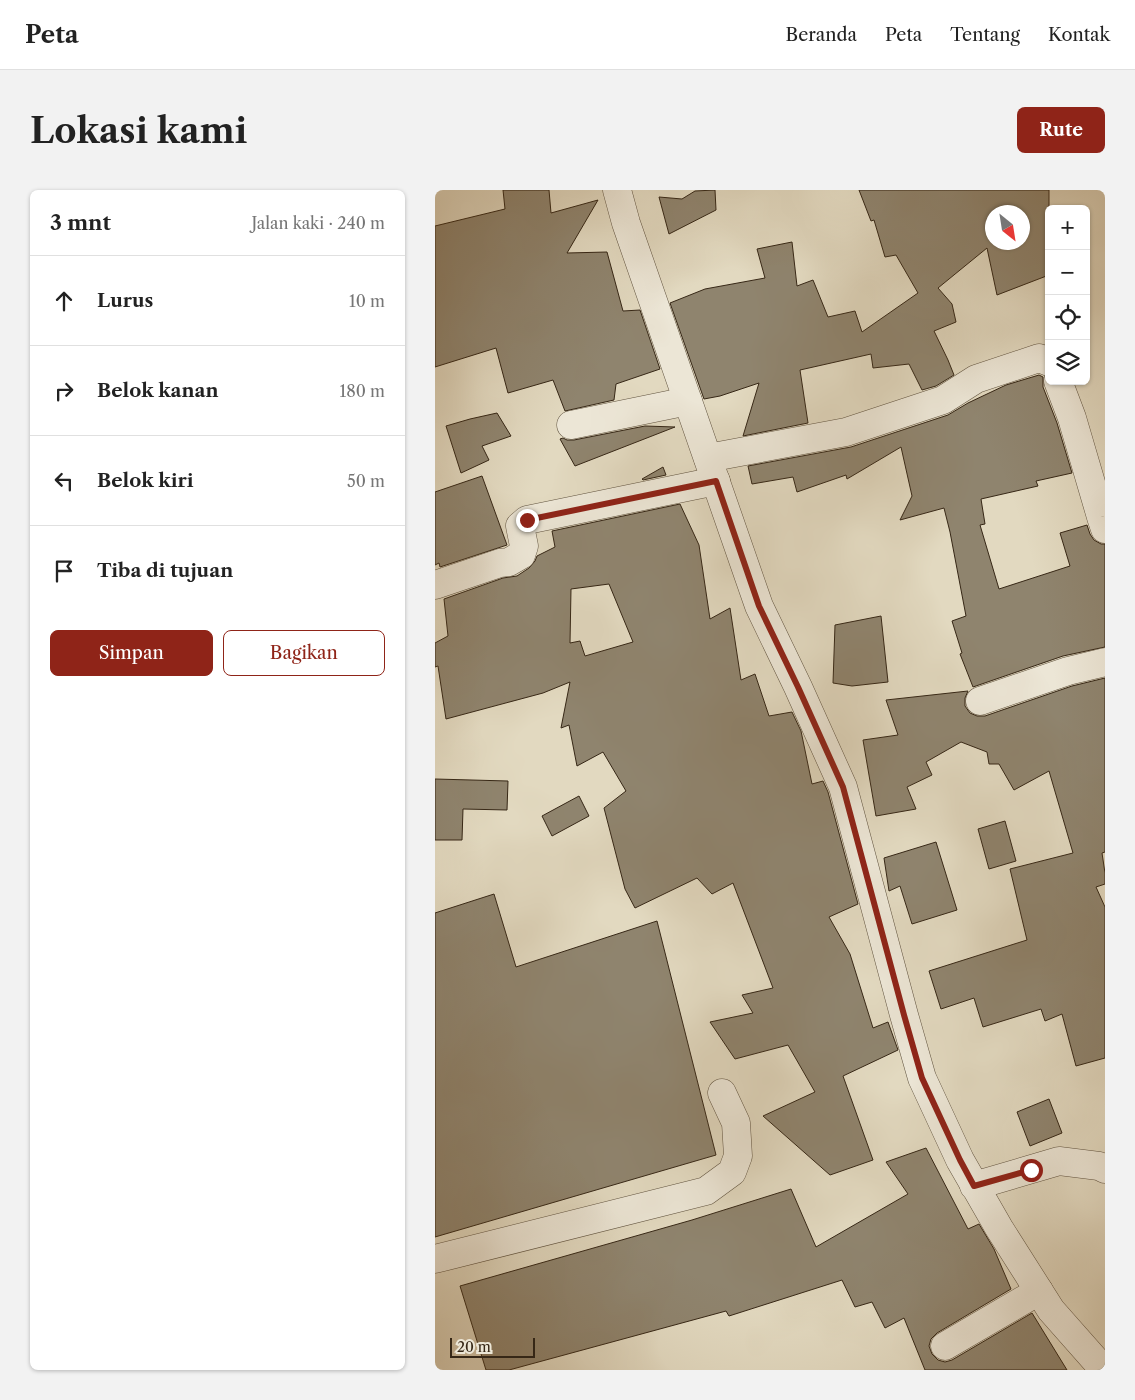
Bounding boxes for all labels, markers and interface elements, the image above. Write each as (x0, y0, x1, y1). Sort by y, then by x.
text: Peta (25, 20, 79, 49)
text: Beranda (786, 24, 857, 46)
text: Peta (885, 24, 922, 46)
text: Tentang (950, 24, 1020, 46)
text: Kontak (1048, 24, 1110, 46)
button: Rute (1017, 107, 1105, 153)
text: Lokasi kami (30, 109, 247, 152)
north arrow (985, 205, 1030, 250)
map controls (1045, 205, 1090, 385)
button: + (1045, 205, 1090, 250)
text: 3 mnt (50, 210, 111, 235)
text: Jalan kaki · 240 m (251, 213, 385, 233)
button: − (1045, 250, 1090, 295)
icon: ahead (50, 287, 78, 315)
text: Lurus (97, 289, 153, 312)
text: 10 m (349, 291, 385, 311)
button: locate (1045, 295, 1090, 340)
button: layers (1045, 340, 1090, 385)
icon: right (50, 377, 78, 405)
text: Belok kanan (97, 379, 219, 402)
text: 180 m (339, 381, 385, 401)
icon: left (50, 467, 78, 495)
text: Belok kiri (97, 469, 194, 492)
text: 50 m (347, 471, 385, 491)
route end (516, 509, 539, 532)
icon: arrive (50, 557, 78, 585)
text: Tiba di tujuan (97, 559, 233, 582)
button: Simpan (50, 630, 213, 676)
button: Bagikan (223, 630, 385, 676)
route start (1020, 1159, 1043, 1182)
scale bar (450, 1335, 535, 1358)
text: 20 m (457, 1338, 491, 1356)

